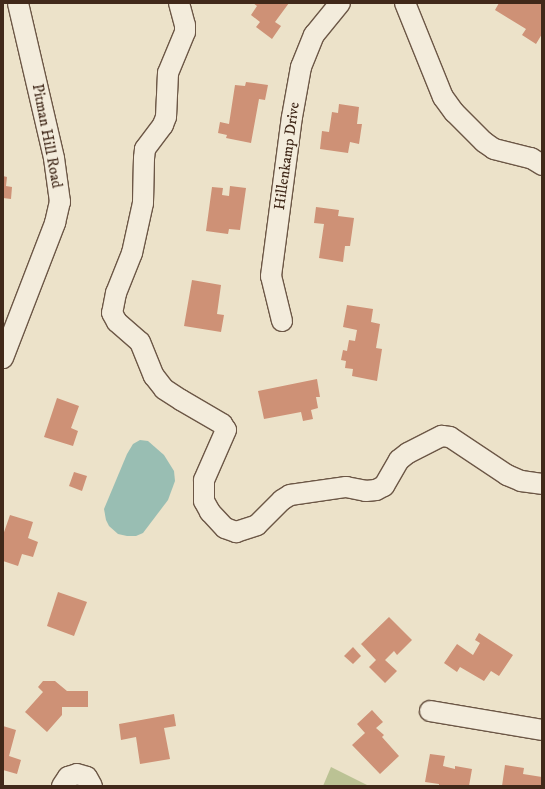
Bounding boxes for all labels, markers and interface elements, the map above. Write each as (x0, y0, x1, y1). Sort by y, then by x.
street label: Pitman Hill Road (28, 82, 66, 190)
street label: Hillenkamp Drive (271, 101, 303, 211)

